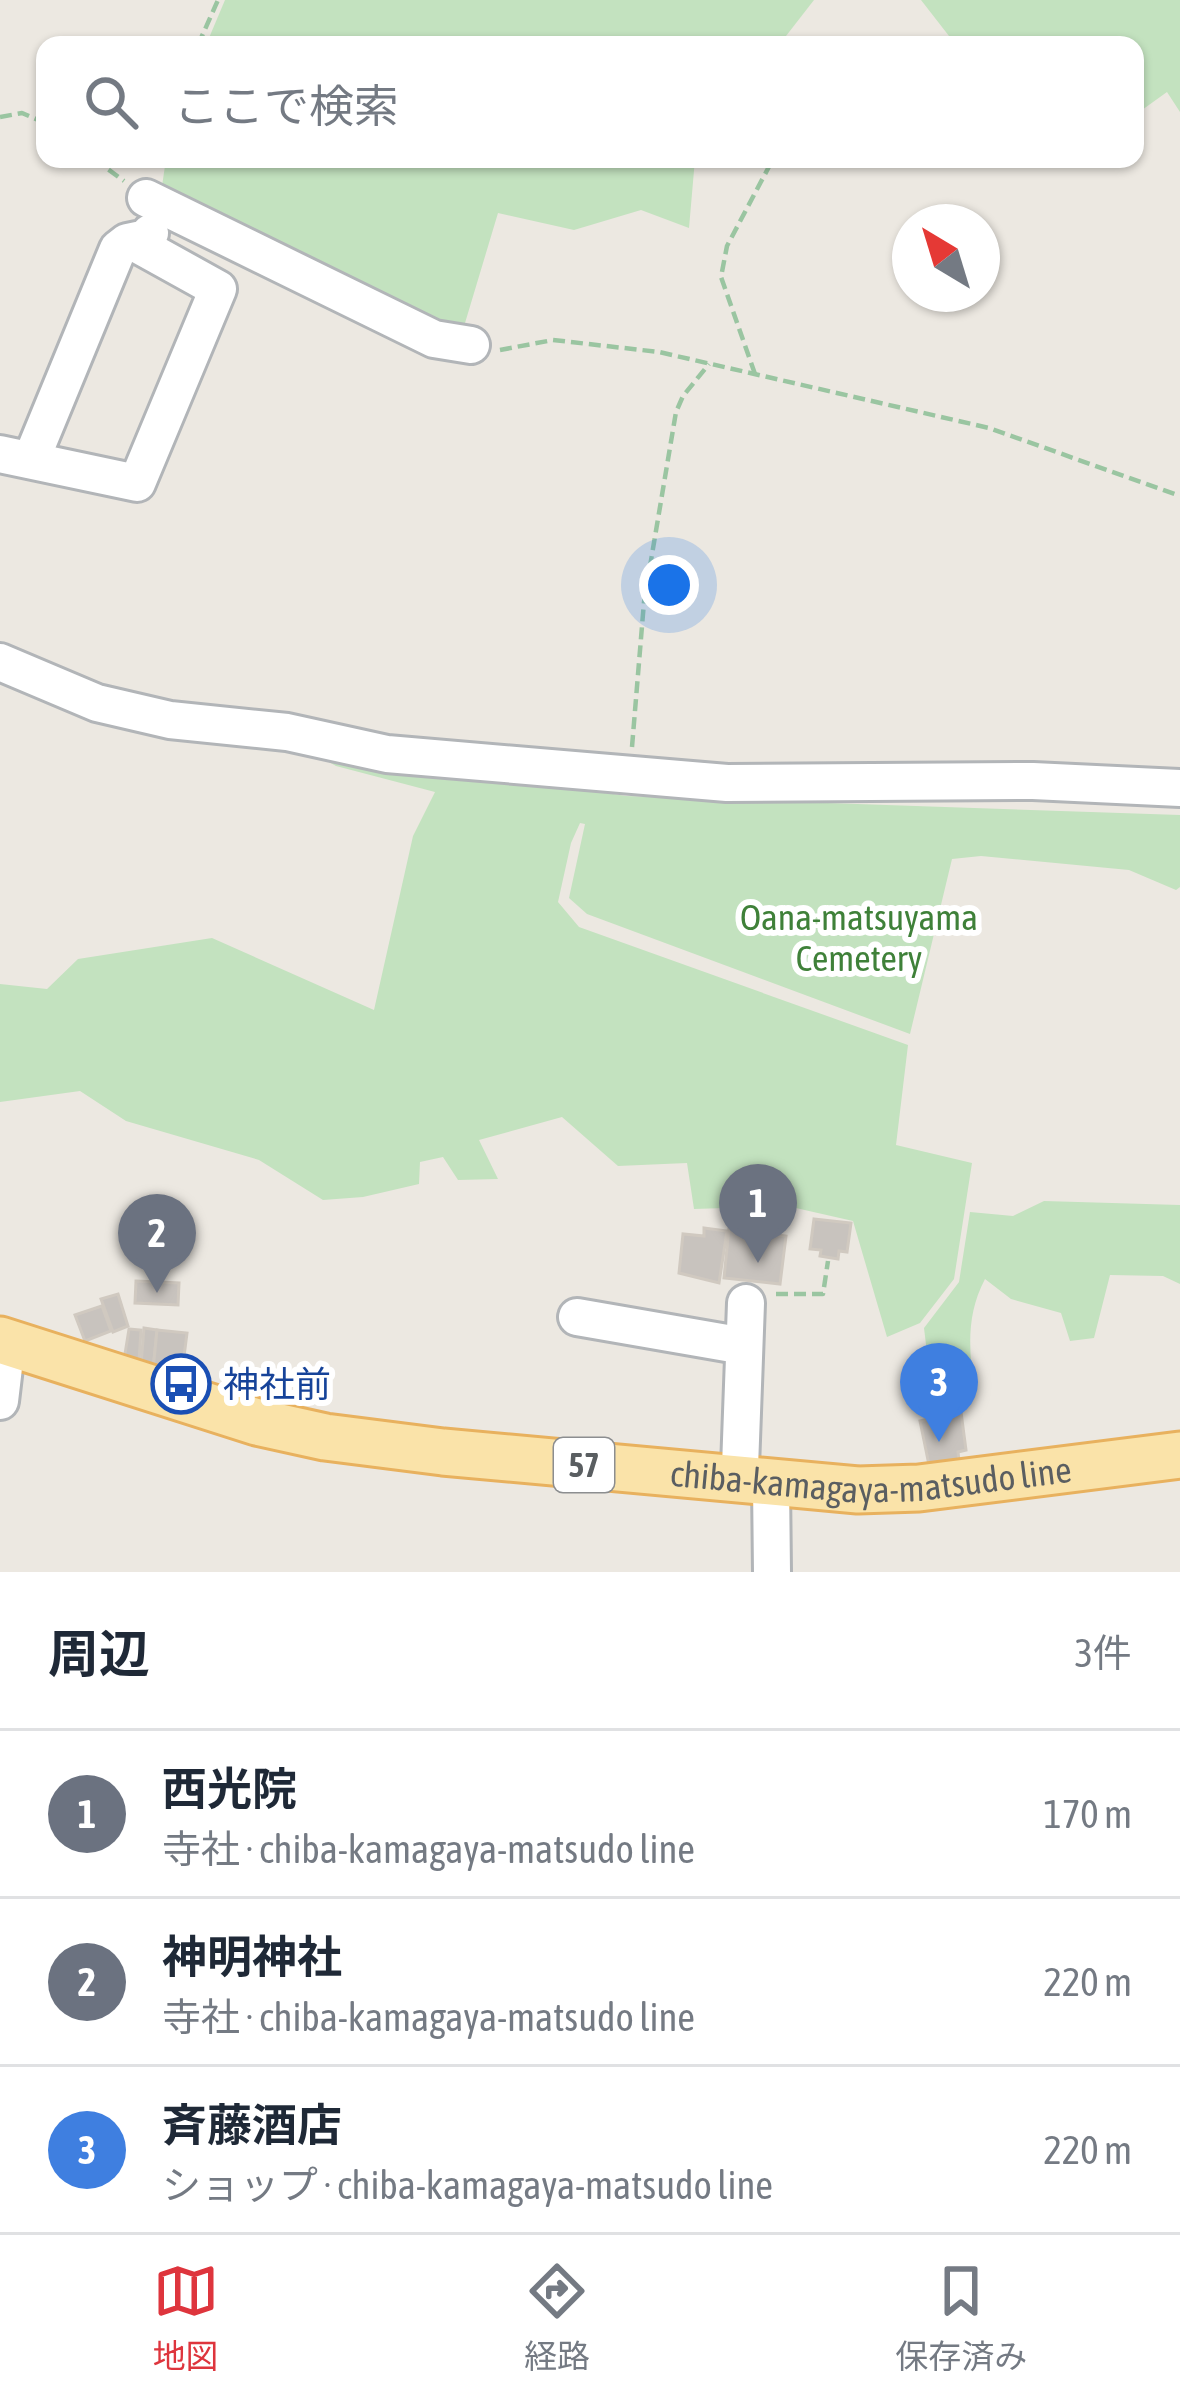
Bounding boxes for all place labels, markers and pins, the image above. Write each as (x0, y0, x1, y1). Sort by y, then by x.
pin: 1 (719, 1164, 797, 1263)
pin: 2 (118, 1194, 196, 1293)
pin: 3 (900, 1343, 978, 1442)
bus stop icon: 神社前 (150, 1353, 212, 1415)
place label: 神社前 (223, 1363, 331, 1405)

